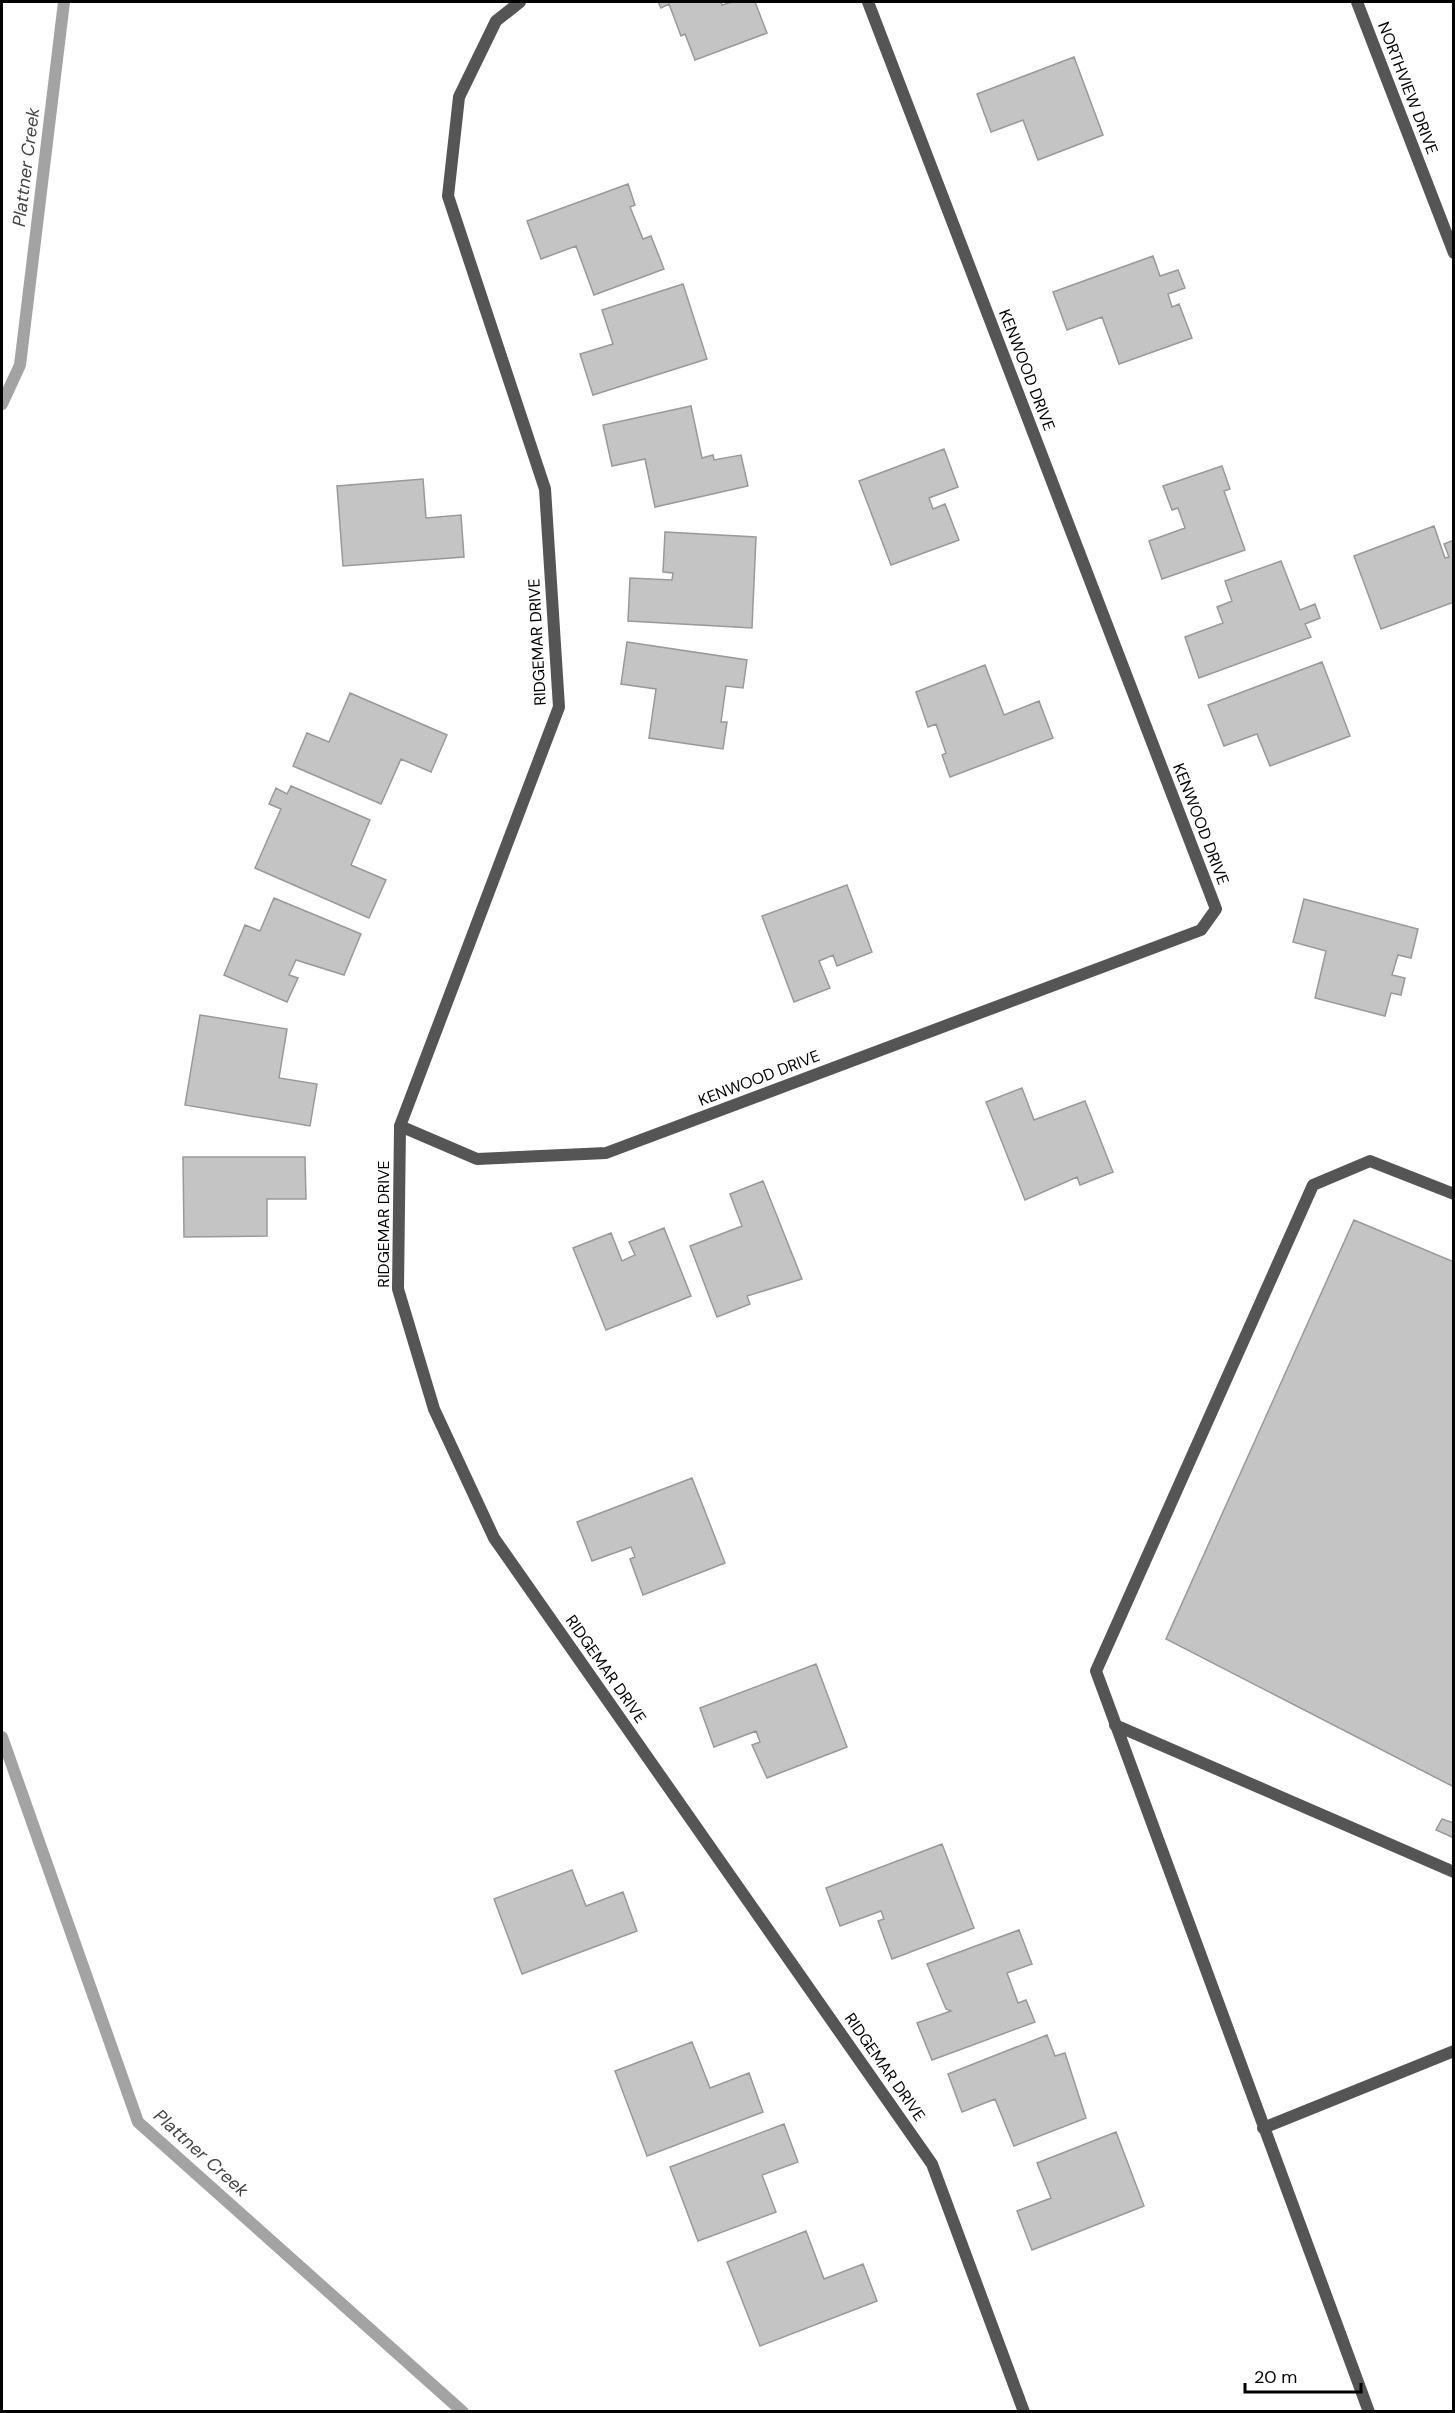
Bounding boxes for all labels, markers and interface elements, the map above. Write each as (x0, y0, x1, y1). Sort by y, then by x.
street label: NORTHVIEW DRIVE (1373, 19, 1443, 157)
water label: Plattner Creek (7, 105, 45, 228)
street label: KENWOOD DRIVE (994, 306, 1060, 434)
street label: RIDGEMAR DRIVE (523, 578, 551, 706)
street label: KENWOOD DRIVE (1168, 760, 1234, 888)
street label: KENWOOD DRIVE (695, 1045, 823, 1111)
street label: RIDGEMAR DRIVE (373, 1160, 394, 1288)
street label: RIDGEMAR DRIVE (561, 1611, 651, 1727)
street label: RIDGEMAR DRIVE (840, 2009, 930, 2125)
water label: Plattner Creek (148, 2104, 254, 2203)
scale bar (1245, 2356, 1360, 2394)
text: 20 m (1254, 2365, 1297, 2389)

